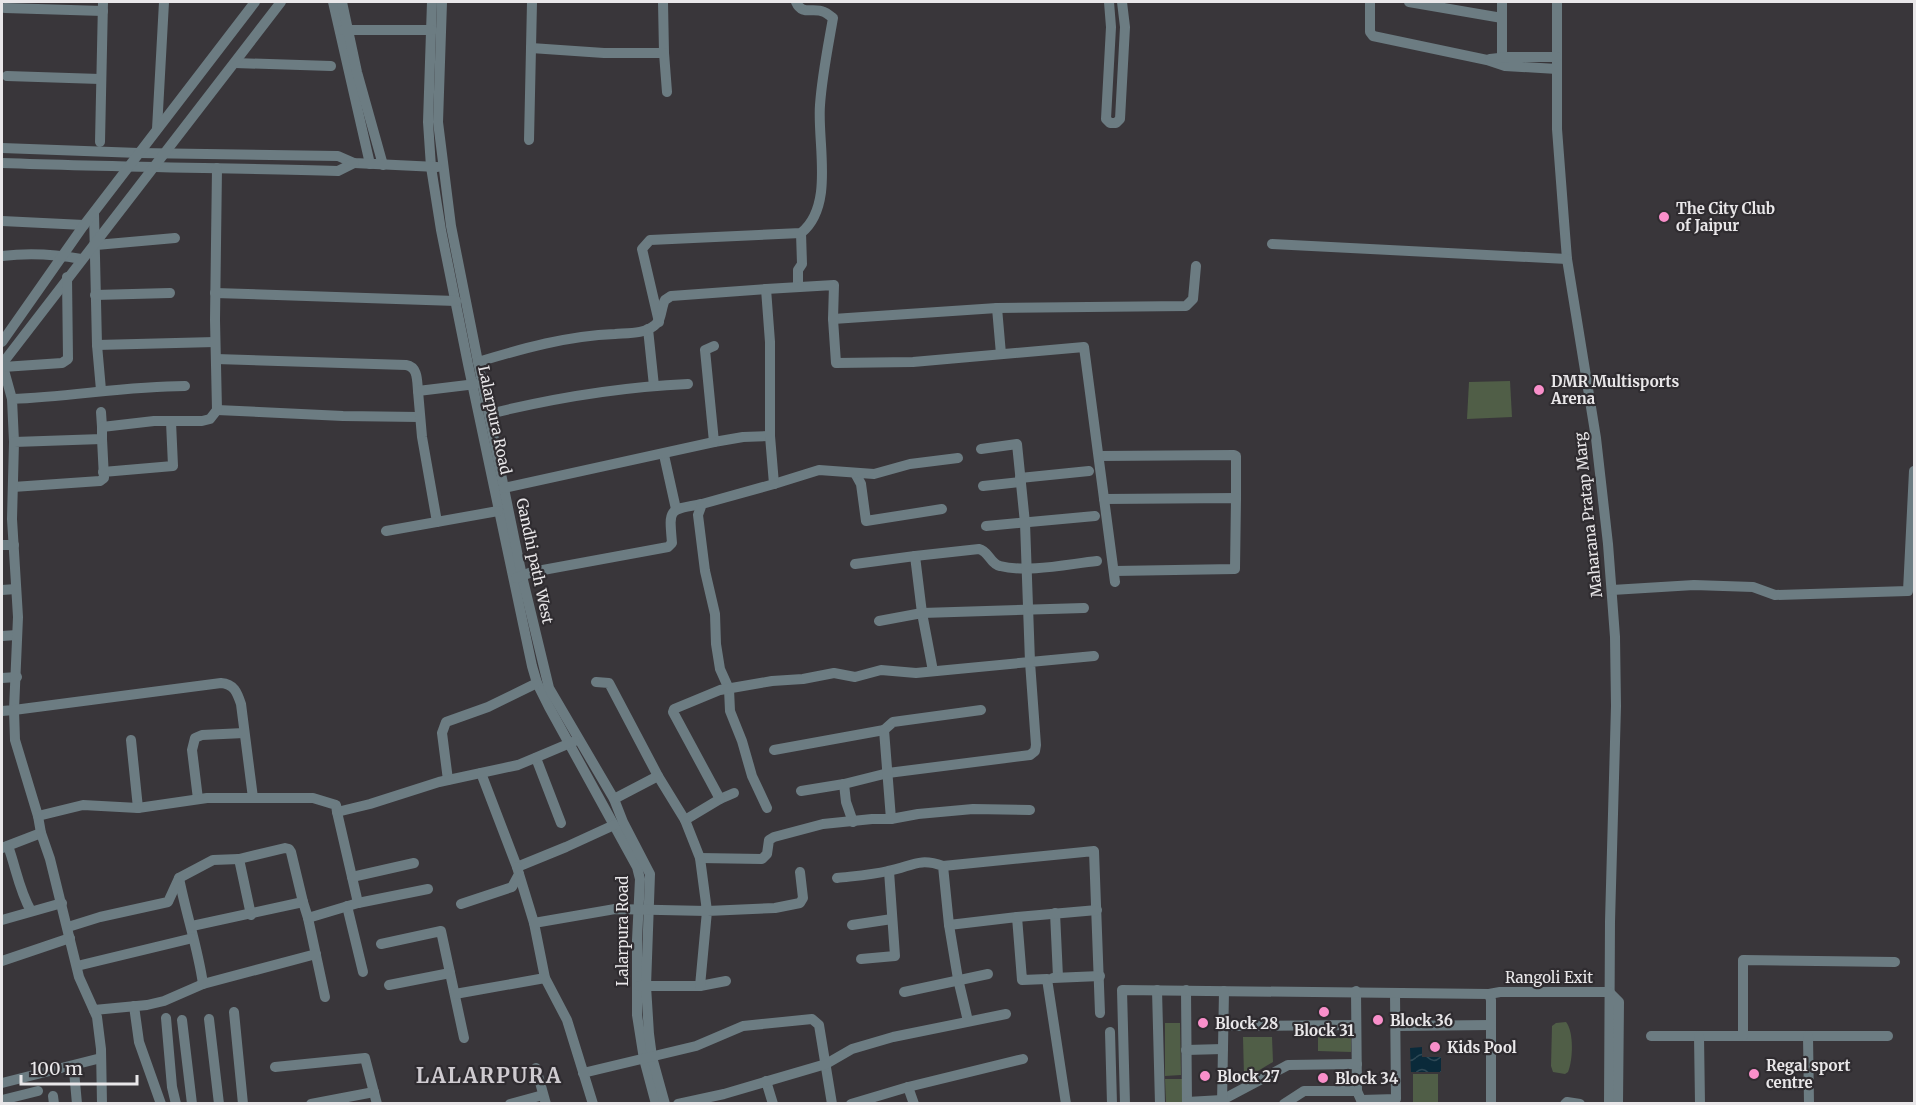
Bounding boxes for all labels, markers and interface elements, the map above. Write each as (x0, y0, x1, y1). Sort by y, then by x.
place label: The City Club of Jaipur (1676, 199, 1775, 235)
marker: The City Club of Jaipur (1657, 210, 1671, 224)
street label: Lalarpura Road (474, 364, 516, 476)
place label: DMR Multisports Arena (1550, 372, 1680, 408)
marker: DMR Multisports Arena (1532, 383, 1546, 397)
street label: Maharana Pratap Marg (1570, 431, 1606, 599)
street label: Gandhi path West (512, 496, 558, 626)
street label: Lalarpura Road (613, 876, 632, 986)
street label: Rangoli Exit (1505, 968, 1593, 987)
marker: Block 31 (1317, 1005, 1331, 1019)
place label: Block 36 (1390, 1011, 1453, 1030)
marker: Block 36 (1371, 1013, 1385, 1027)
place label: Block 28 (1215, 1014, 1278, 1033)
marker: Block 28 (1196, 1016, 1210, 1030)
place label: Block 31 (1294, 1021, 1354, 1040)
place label: Kids Pool (1447, 1038, 1517, 1057)
marker: Kids Pool (1428, 1040, 1442, 1054)
scale bar (21, 1048, 136, 1086)
place label: Regal sport centre (1766, 1056, 1851, 1092)
text: 100 m (30, 1057, 83, 1080)
district label: LALARPURA (416, 1062, 562, 1089)
place label: Block 27 (1217, 1067, 1280, 1086)
marker: Regal sport centre (1747, 1067, 1761, 1081)
marker: Block 27 (1198, 1069, 1212, 1083)
place label: Block 34 (1335, 1069, 1399, 1088)
marker: Block 34 (1316, 1071, 1330, 1085)

